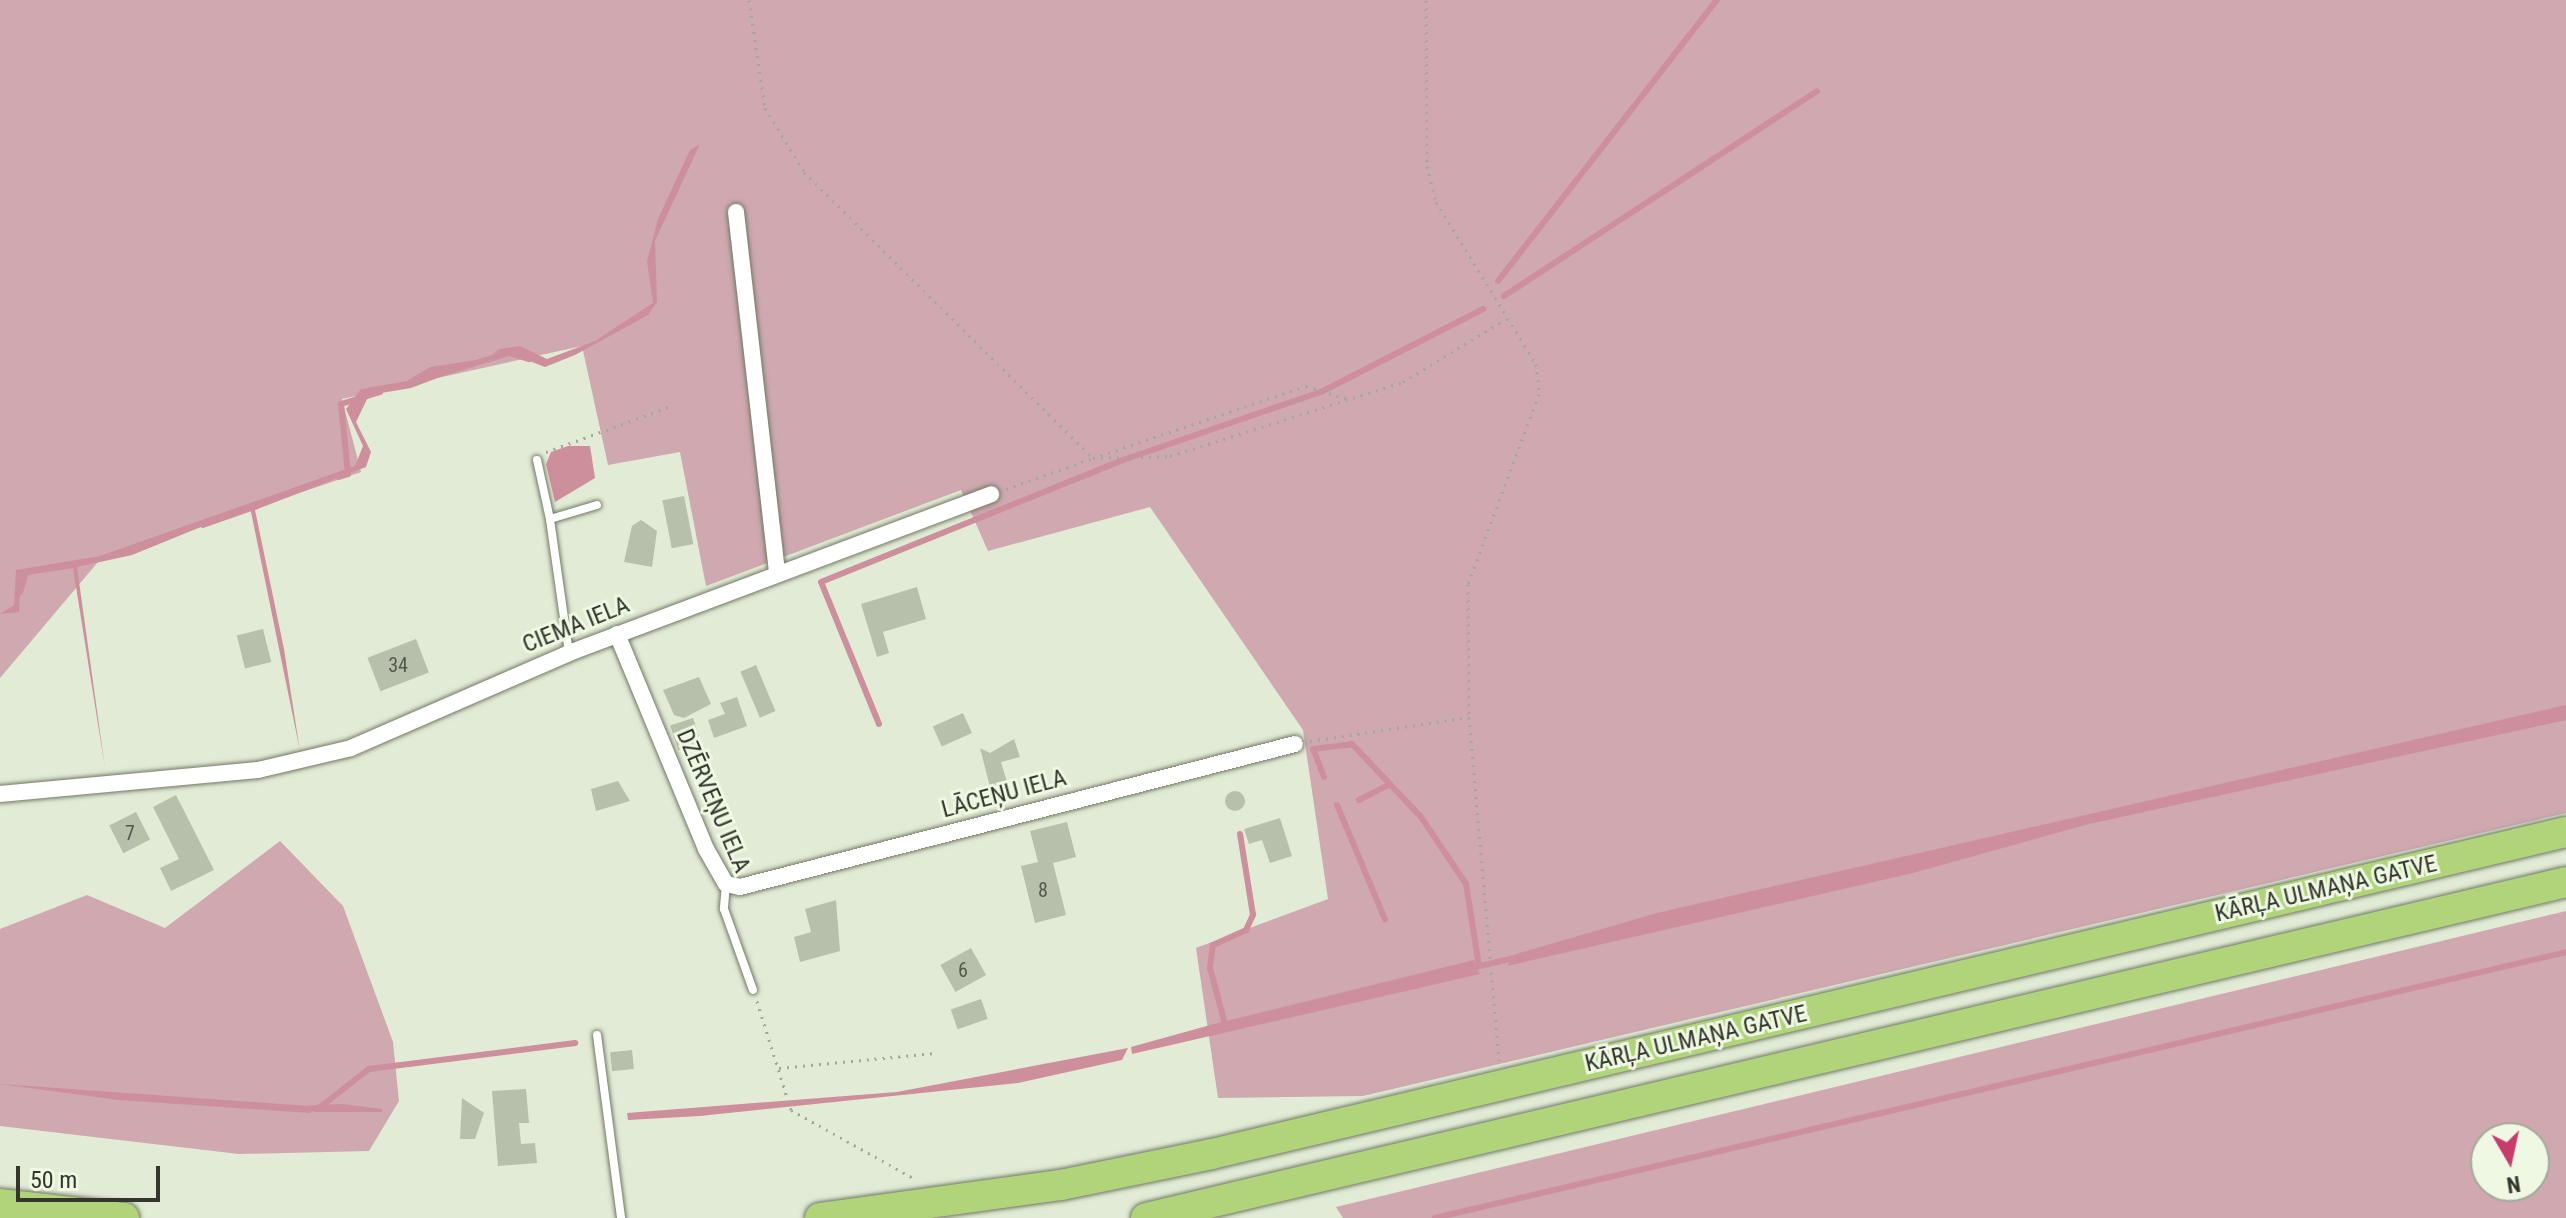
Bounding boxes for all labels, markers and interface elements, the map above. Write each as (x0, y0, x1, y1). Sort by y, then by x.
street label: CIEMA IELA (518, 591, 634, 659)
house number: 34 (388, 653, 408, 677)
street label: DZĒRVEŅU IELA (670, 725, 756, 877)
street label: LĀCEŅU IELA (938, 764, 1070, 824)
house number: 7 (125, 821, 135, 845)
street label: KĀRĻA ULMAŅA GATVE (2212, 849, 2440, 929)
house number: 8 (1038, 878, 1048, 902)
house number: 6 (958, 958, 968, 982)
street label: KĀRĻA ULMAŅA GATVE (1582, 999, 1810, 1079)
north arrow (2470, 1122, 2550, 1202)
scale bar (20, 1150, 164, 1200)
text: 50 m (30, 1166, 77, 1194)
text: N (2505, 1171, 2522, 1198)

